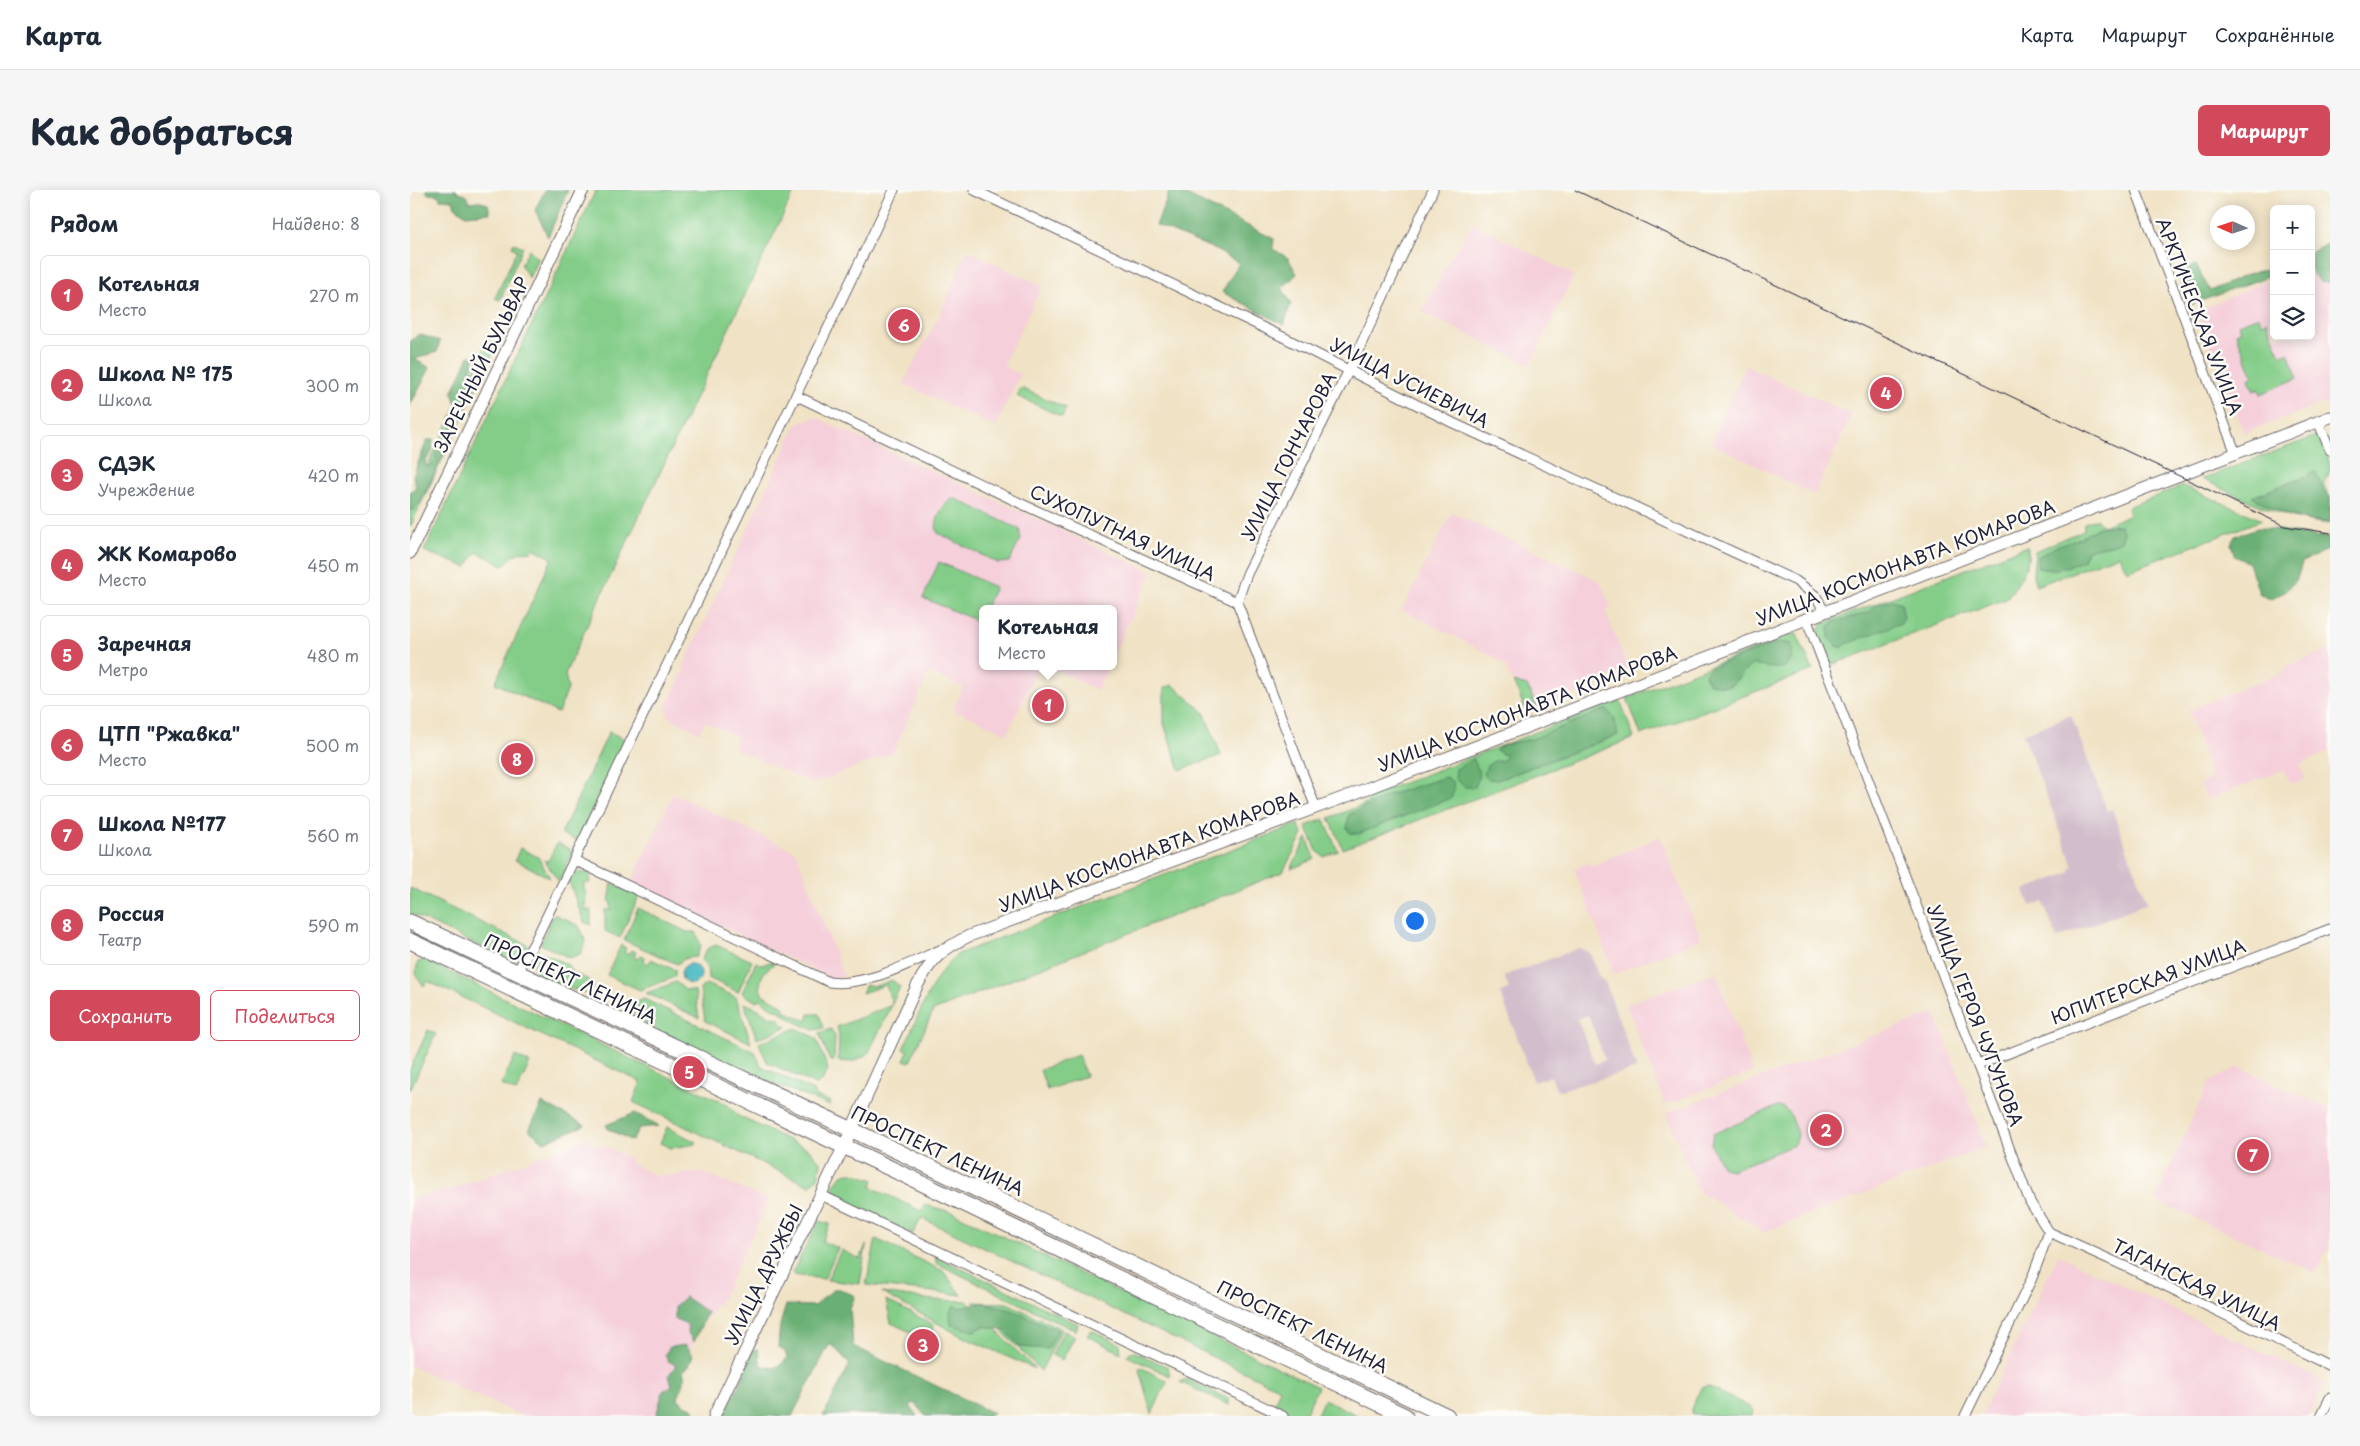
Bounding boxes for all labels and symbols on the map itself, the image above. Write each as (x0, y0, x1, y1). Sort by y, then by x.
north arrow (2210, 205, 2255, 250)
street label: АРКТИЧЕСКАЯ УЛИЦА (2150, 213, 2250, 419)
street label: ЗАРЕЧНЫЙ БУЛЬВАР (427, 272, 535, 456)
pin: 6 (888, 306, 920, 344)
street label: УЛИЦА УСИЕВИЧА (1326, 330, 1494, 434)
street label: УЛИЦА ГОНЧАРОВА (1234, 367, 1342, 545)
pin: 4 (1870, 374, 1902, 412)
street label: СУХОПУТНАЯ УЛИЦА (1026, 477, 1221, 587)
street label: УЛИЦА КОСМОНАВТА КОМАРОВА (1751, 492, 2059, 632)
street label: УЛИЦА КОСМОНАВТА КОМАРОВА (1373, 638, 1681, 778)
pin: 1 (1032, 686, 1064, 724)
pin: 8 (501, 740, 533, 778)
street label: УЛИЦА КОСМОНАВТА КОМАРОВА (995, 784, 1303, 918)
street label: УЛИЦА ГЕРОЯ ЧУГУНОВА (1921, 900, 2031, 1130)
your location (1402, 908, 1428, 934)
street label: ПРОСПЕКТ ЛЕНИНА (480, 926, 662, 1030)
street label: ЮПИТЕРСКАЯ УЛИЦА (2047, 931, 2250, 1031)
pin: 5 (673, 1053, 705, 1091)
street label: ПРОСПЕКТ ЛЕНИНА (847, 1098, 1029, 1202)
pin: 2 (1810, 1111, 1842, 1149)
pin: 7 (2237, 1136, 2269, 1174)
street label: УЛИЦА ДРУЖБЫ (717, 1199, 809, 1349)
street label: ТАГАНСКАЯ УЛИЦА (2108, 1231, 2286, 1337)
street label: ПРОСПЕКТ ЛЕНИНА (1213, 1273, 1393, 1379)
pin: 3 (907, 1326, 939, 1364)

